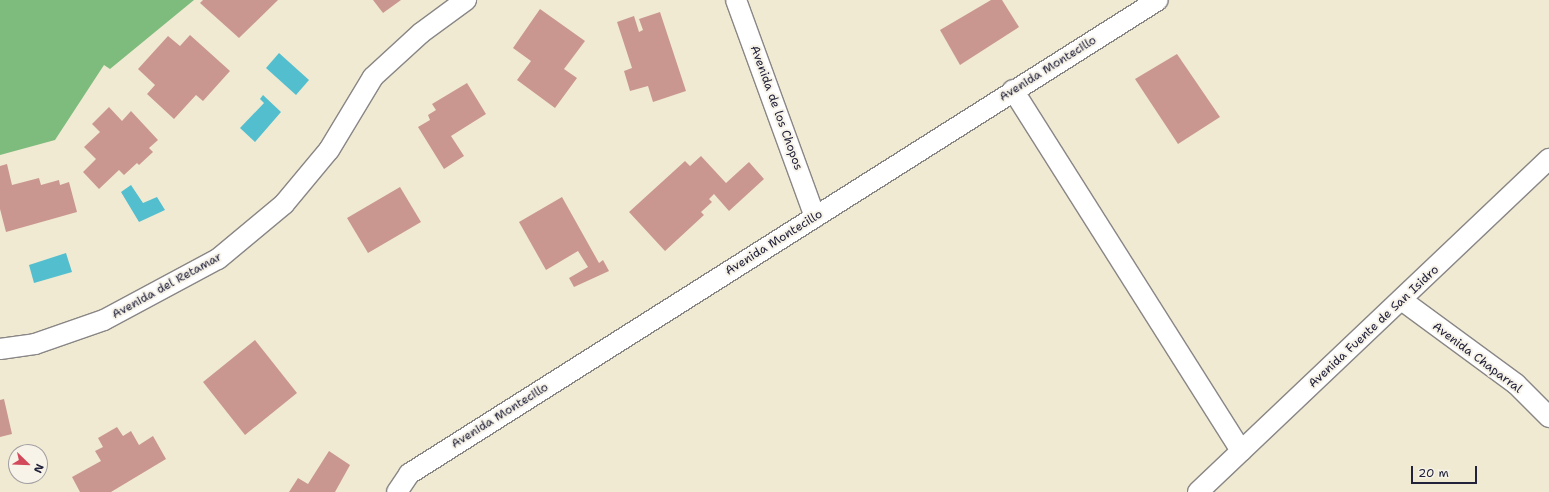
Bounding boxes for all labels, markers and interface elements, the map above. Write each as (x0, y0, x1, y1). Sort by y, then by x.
street label: Avenida Montecillo (997, 33, 1099, 105)
street label: Avenida de los Chopos (747, 44, 805, 172)
street label: Avenida Montecillo (723, 207, 825, 279)
street label: Avenida del Retamar (110, 250, 224, 322)
street label: Avenida Fuente de San Isidro (1306, 263, 1442, 391)
street label: Avenida Chaparral (1429, 320, 1525, 396)
street label: Avenida Montecillo (449, 380, 551, 452)
north arrow (8, 444, 48, 484)
scale bar (1413, 458, 1479, 484)
text: N (30, 462, 47, 475)
text: 20 m (1418, 465, 1449, 481)

